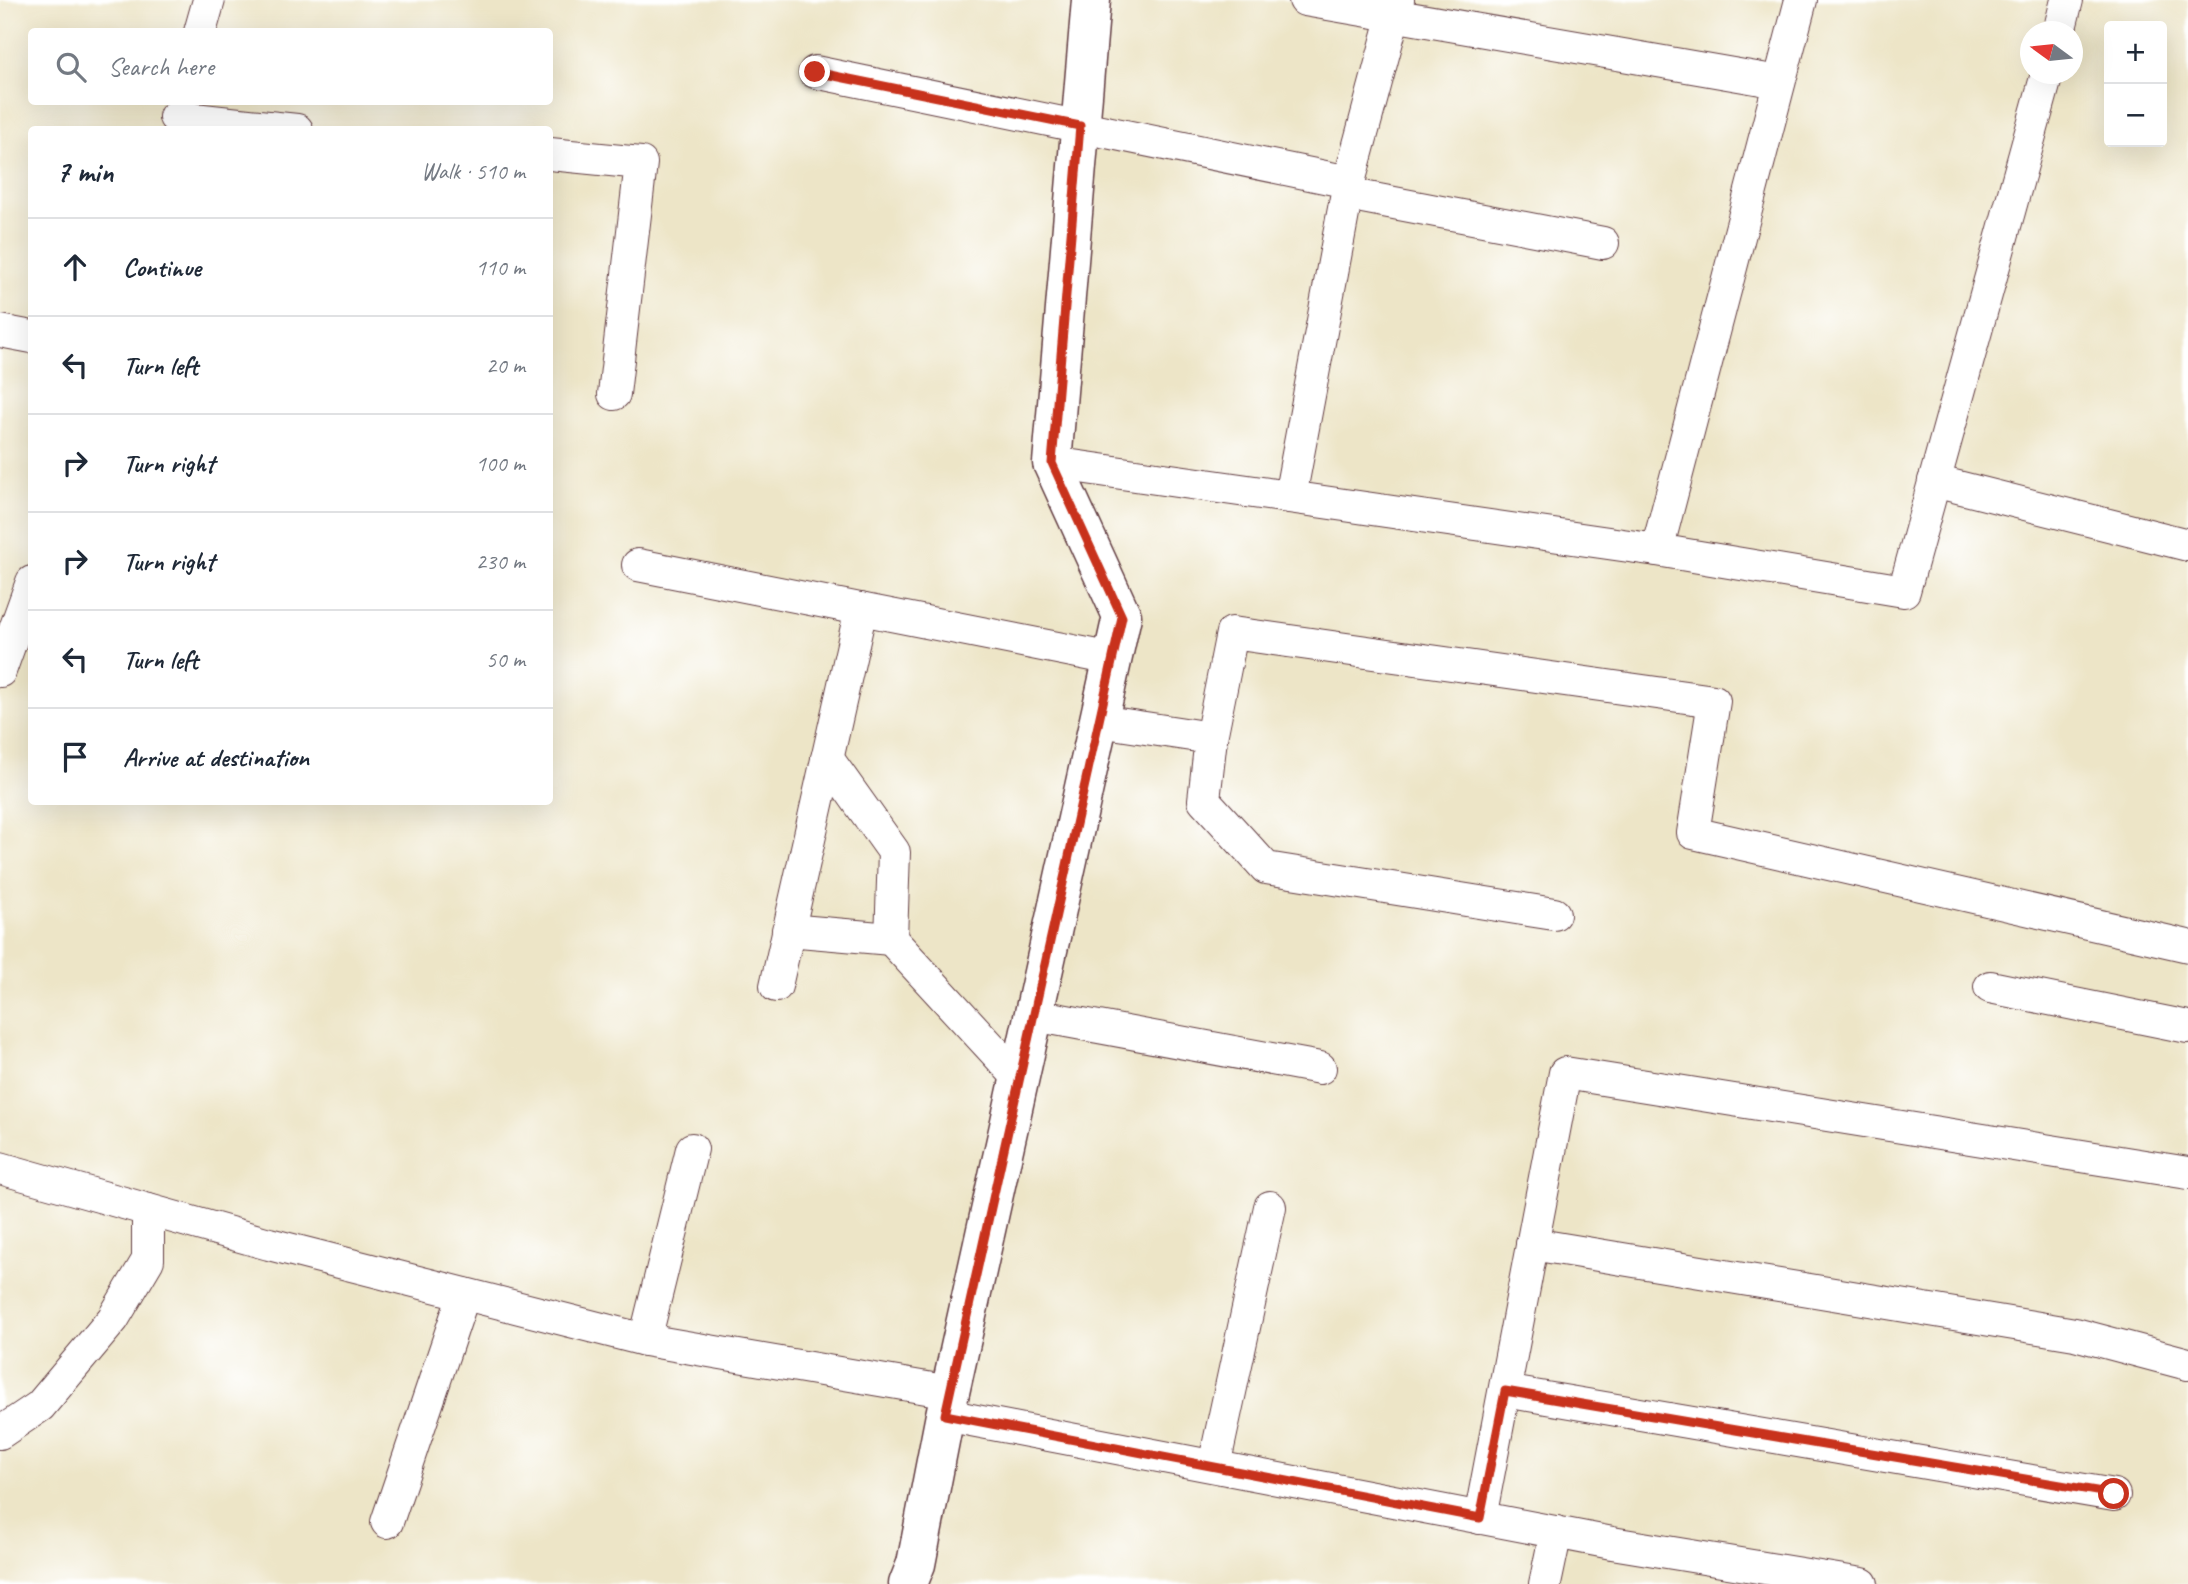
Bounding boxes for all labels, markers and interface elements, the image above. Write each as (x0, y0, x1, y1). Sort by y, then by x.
north arrow (2020, 21, 2083, 84)
map controls (2104, 21, 2167, 147)
button: + (2104, 21, 2167, 84)
search box (28, 28, 553, 105)
icon: search (52, 48, 90, 86)
text: Search here (108, 50, 214, 83)
route end (799, 56, 830, 87)
button: − (2104, 84, 2167, 147)
text: 7 min (56, 153, 113, 191)
text: Walk · 510 m (421, 157, 525, 186)
icon: ahead (56, 248, 94, 286)
text: Continue (123, 251, 201, 284)
text: 110 m (476, 253, 525, 282)
icon: left (56, 346, 94, 384)
text: Turn left (123, 349, 198, 382)
text: 20 m (486, 351, 525, 380)
icon: right (56, 444, 94, 482)
text: Turn right (123, 447, 214, 480)
text: 100 m (476, 449, 525, 478)
icon: right (56, 542, 94, 580)
text: Turn right (123, 545, 214, 578)
text: 230 m (476, 547, 525, 576)
icon: left (56, 640, 94, 678)
text: Turn left (123, 643, 198, 676)
text: 50 m (486, 645, 525, 674)
icon: arrive (56, 738, 94, 776)
text: Arrive at destination (123, 741, 309, 774)
route start (2098, 1478, 2129, 1509)

